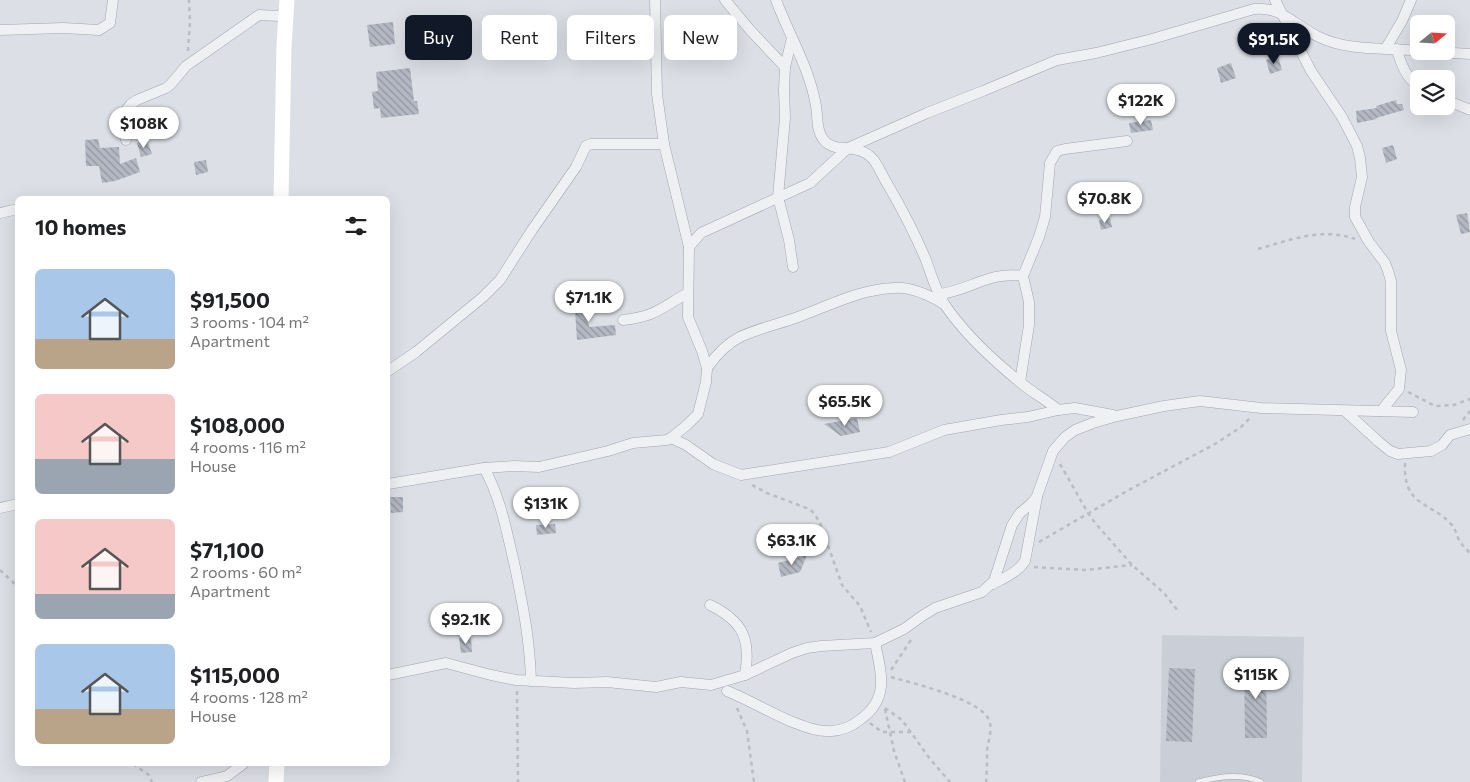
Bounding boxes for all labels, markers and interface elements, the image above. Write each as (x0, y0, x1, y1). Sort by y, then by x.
chip: Buy (405, 15, 472, 60)
chip: Rent (482, 15, 557, 60)
chip: Filters (567, 15, 654, 60)
chip: New (664, 15, 737, 60)
north arrow (1410, 15, 1455, 60)
map controls (1410, 15, 1455, 115)
pin: $91.5K (1233, 22, 1315, 65)
text: $91.5K (1248, 29, 1300, 48)
button: layers (1410, 70, 1455, 115)
pin: $122K (1106, 84, 1176, 126)
text: $122K (1118, 90, 1164, 109)
pin: $108K (109, 106, 179, 149)
text: $108K (120, 113, 168, 132)
pin: $70.8K (1064, 182, 1146, 224)
text: $70.8K (1078, 188, 1132, 207)
icon: filters (342, 212, 370, 240)
text: 10 homes (35, 214, 126, 239)
pin: $71.1K (548, 280, 630, 323)
text: $91,500 (190, 287, 270, 312)
text: $71.1K (566, 287, 612, 306)
icon: home (75, 289, 135, 349)
text: 3 rooms · 104 m² (190, 312, 309, 331)
text: Apartment (190, 331, 270, 350)
pin: $65.5K (804, 384, 886, 427)
text: $65.5K (819, 391, 871, 410)
text: $108,000 (190, 412, 285, 437)
icon: home (75, 414, 135, 474)
text: 4 rooms · 116 m² (190, 437, 306, 456)
text: House (190, 456, 236, 475)
pin: $131K (511, 486, 581, 529)
text: $131K (524, 493, 568, 512)
pin: $63.1K (751, 524, 833, 566)
text: $63.1K (767, 530, 817, 549)
text: $71,100 (190, 537, 264, 562)
icon: home (75, 539, 135, 599)
text: 2 rooms · 60 m² (190, 562, 302, 581)
text: Apartment (190, 581, 270, 600)
pin: $92.1K (425, 602, 507, 645)
text: $92.1K (441, 609, 491, 628)
pin: $115K (1221, 658, 1291, 700)
text: $115,000 (190, 662, 280, 687)
icon: home (75, 664, 135, 724)
text: $115K (1234, 664, 1278, 683)
text: 4 rooms · 128 m² (190, 687, 308, 706)
text: House (190, 706, 236, 725)

